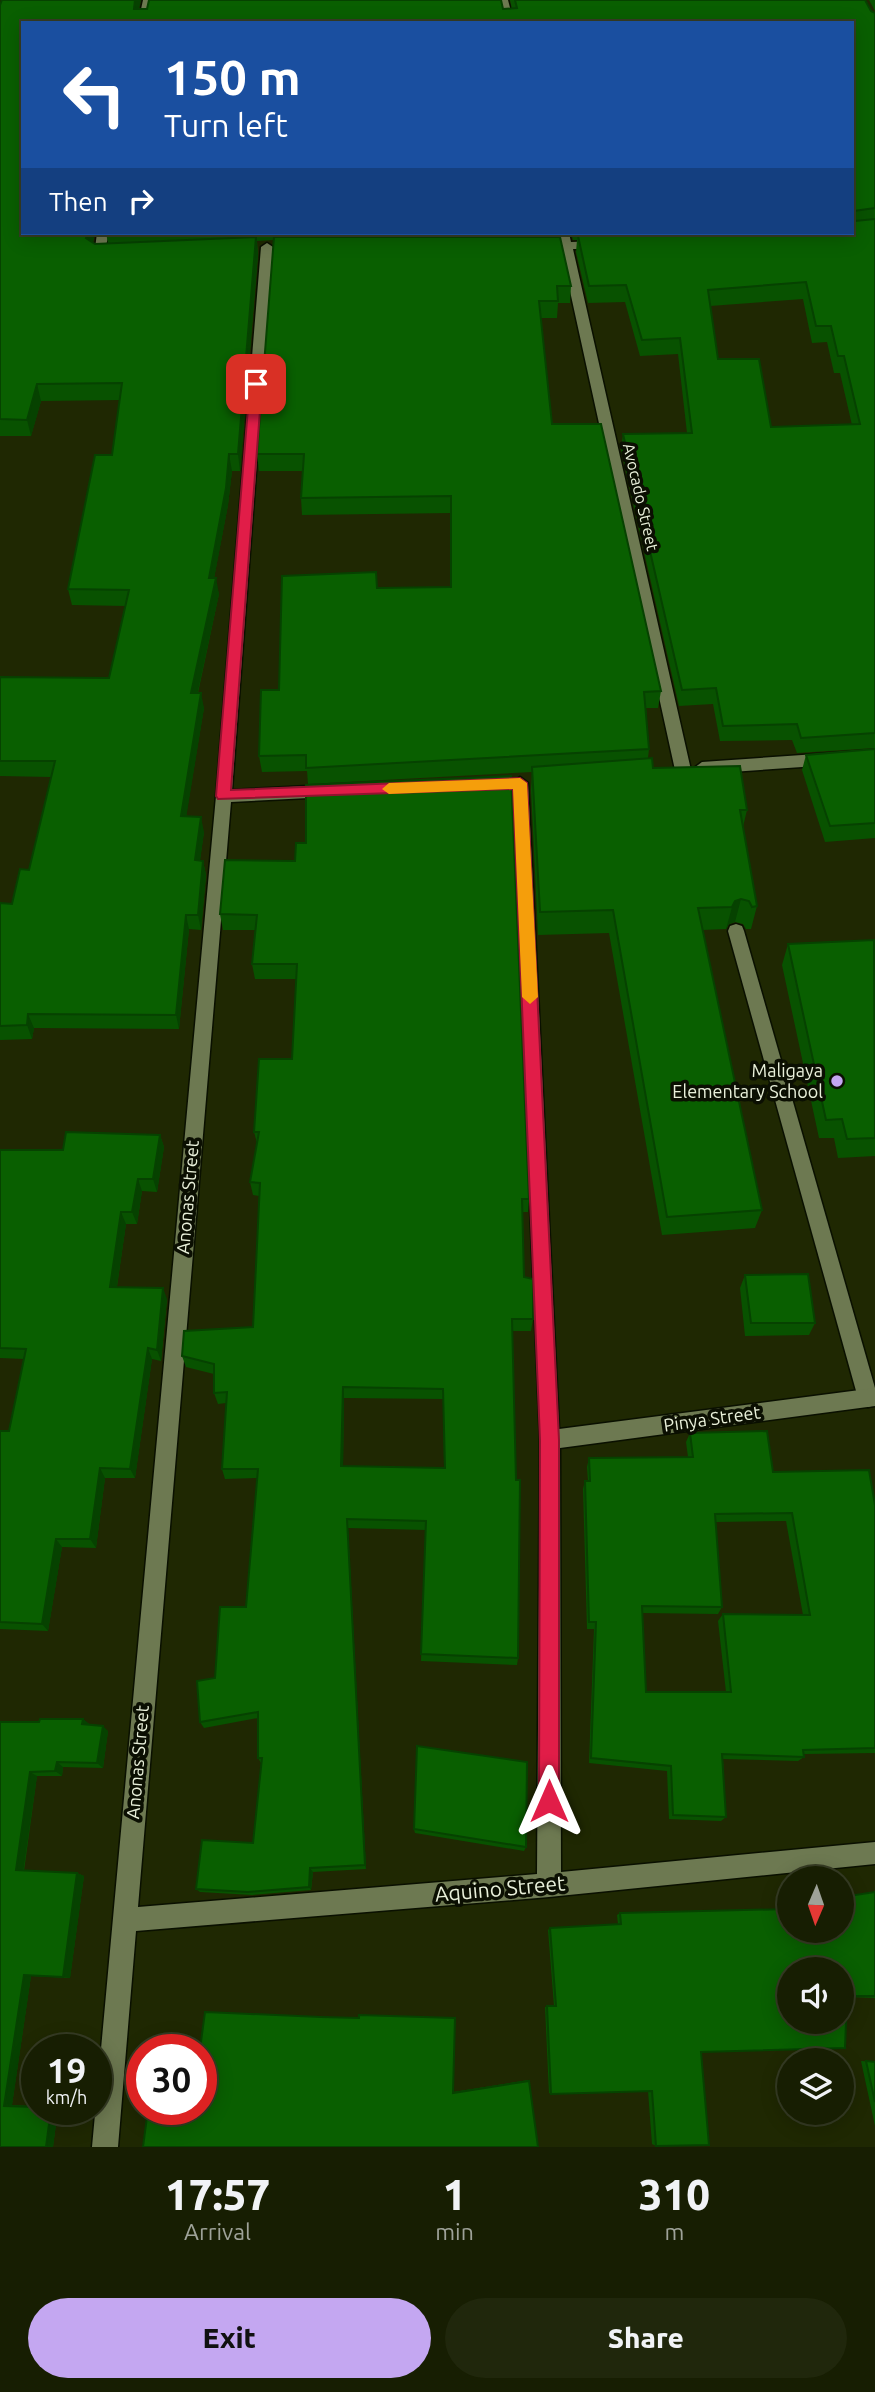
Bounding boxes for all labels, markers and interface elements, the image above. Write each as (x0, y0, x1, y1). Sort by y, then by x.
icon: left (49, 49, 140, 140)
text: 150 m (164, 49, 301, 104)
text: Turn left (164, 107, 288, 143)
icon: right (122, 182, 160, 220)
text: Then (49, 187, 108, 216)
pin (226, 354, 286, 414)
icon: arrive (237, 365, 275, 403)
street label: Avocado Street (620, 441, 662, 553)
place label: Maligaya Elementary School (672, 1060, 823, 1101)
marker: Maligaya Elementary School (829, 1073, 845, 1089)
street label: Anonas Street (172, 1139, 202, 1255)
street label: Pinya Street (662, 1401, 762, 1435)
street label: Anonas Street (122, 1704, 152, 1820)
position arrow (512, 1764, 586, 1838)
north arrow (777, 1866, 854, 1942)
map controls (777, 1866, 854, 2125)
street label: Aquino Street (434, 1870, 566, 1906)
button: sound (777, 1957, 854, 2034)
speed limit sign: 30 (126, 2034, 217, 2125)
button: layers (777, 2048, 854, 2125)
text: 19 (47, 2050, 86, 2090)
text: km/h (46, 2087, 87, 2107)
text: 17:57 (165, 2171, 270, 2218)
text: 1 (443, 2171, 466, 2218)
text: 310 (639, 2171, 710, 2218)
text: Arrival (184, 2219, 251, 2244)
text: min (435, 2219, 474, 2244)
text: m (664, 2219, 684, 2244)
button: Exit (28, 2298, 431, 2378)
button: Share (445, 2298, 847, 2378)

